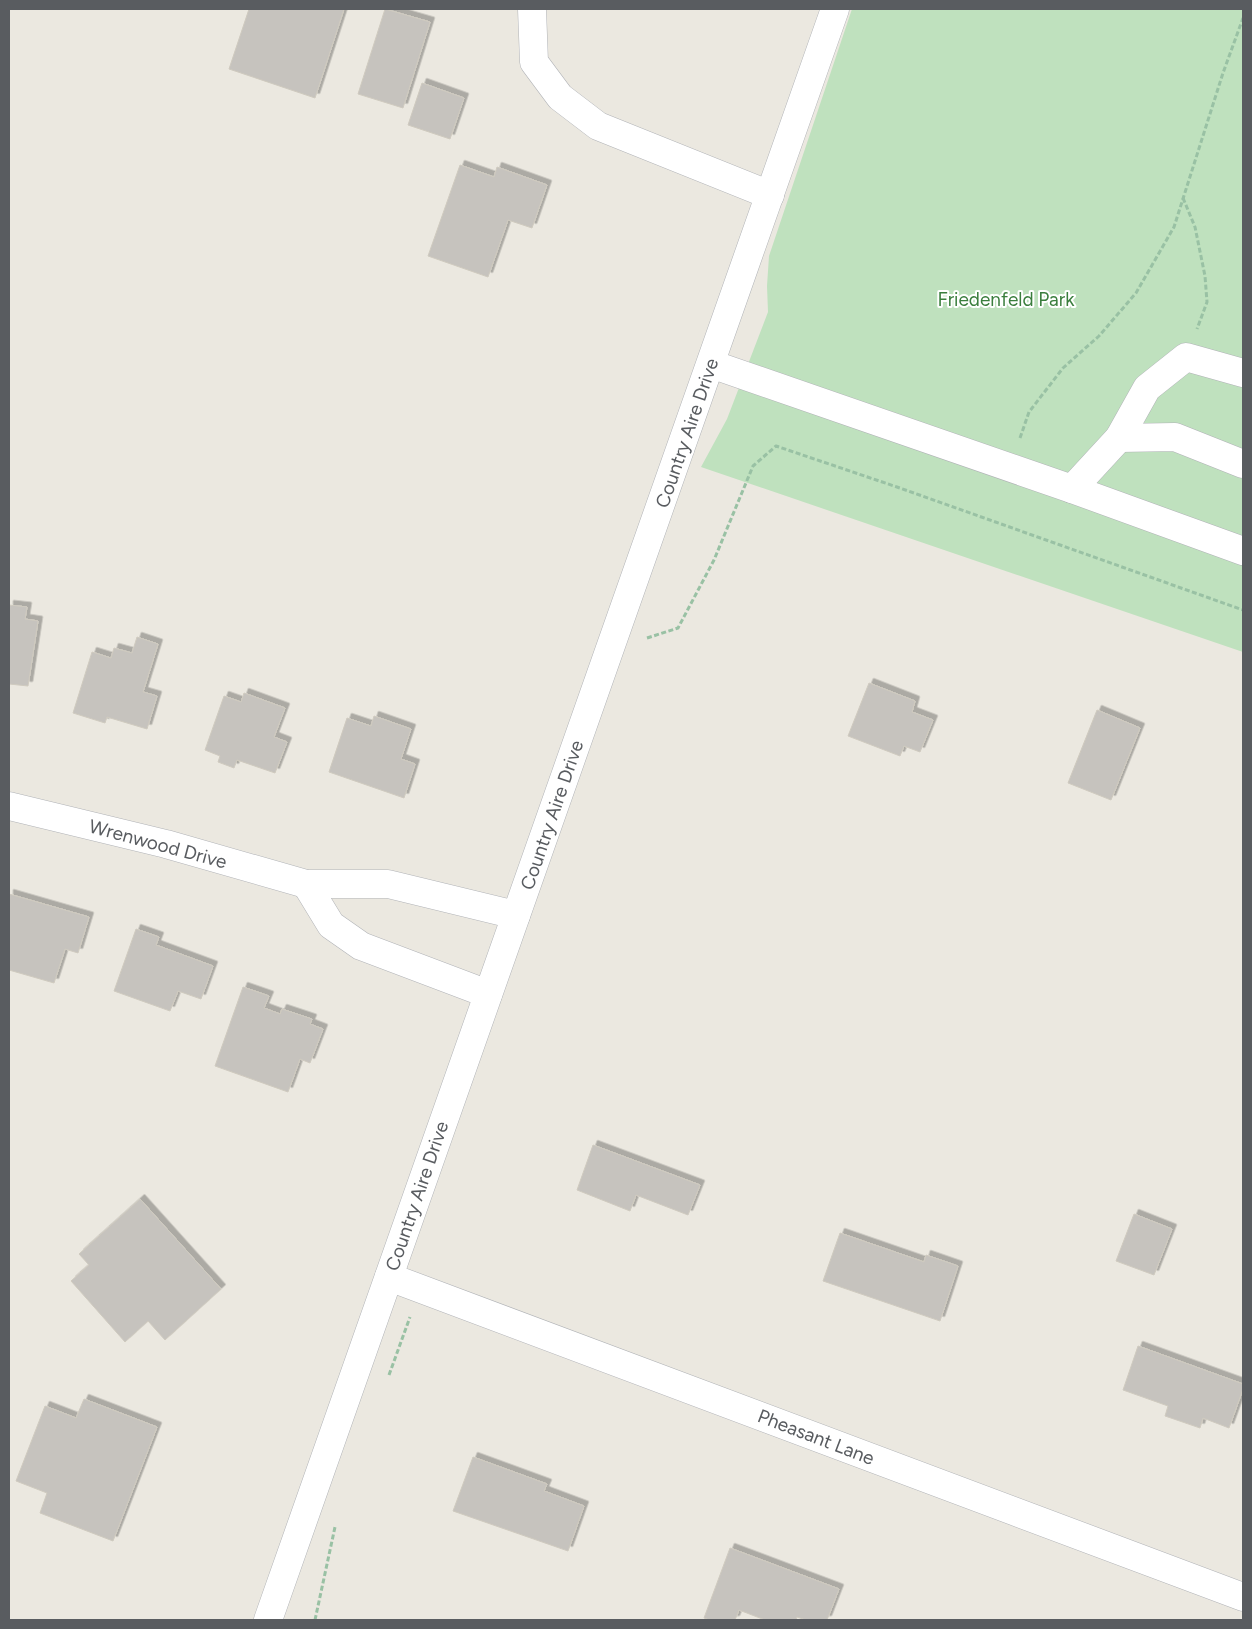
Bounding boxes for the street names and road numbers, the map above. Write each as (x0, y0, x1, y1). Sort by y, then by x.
street label: Country Aire Drive (651, 355, 723, 511)
street label: Country Aire Drive (516, 737, 588, 893)
street label: Wrenwood Drive (86, 815, 230, 873)
street label: Country Aire Drive (381, 1118, 453, 1274)
street label: Pheasant Lane (754, 1404, 878, 1470)

